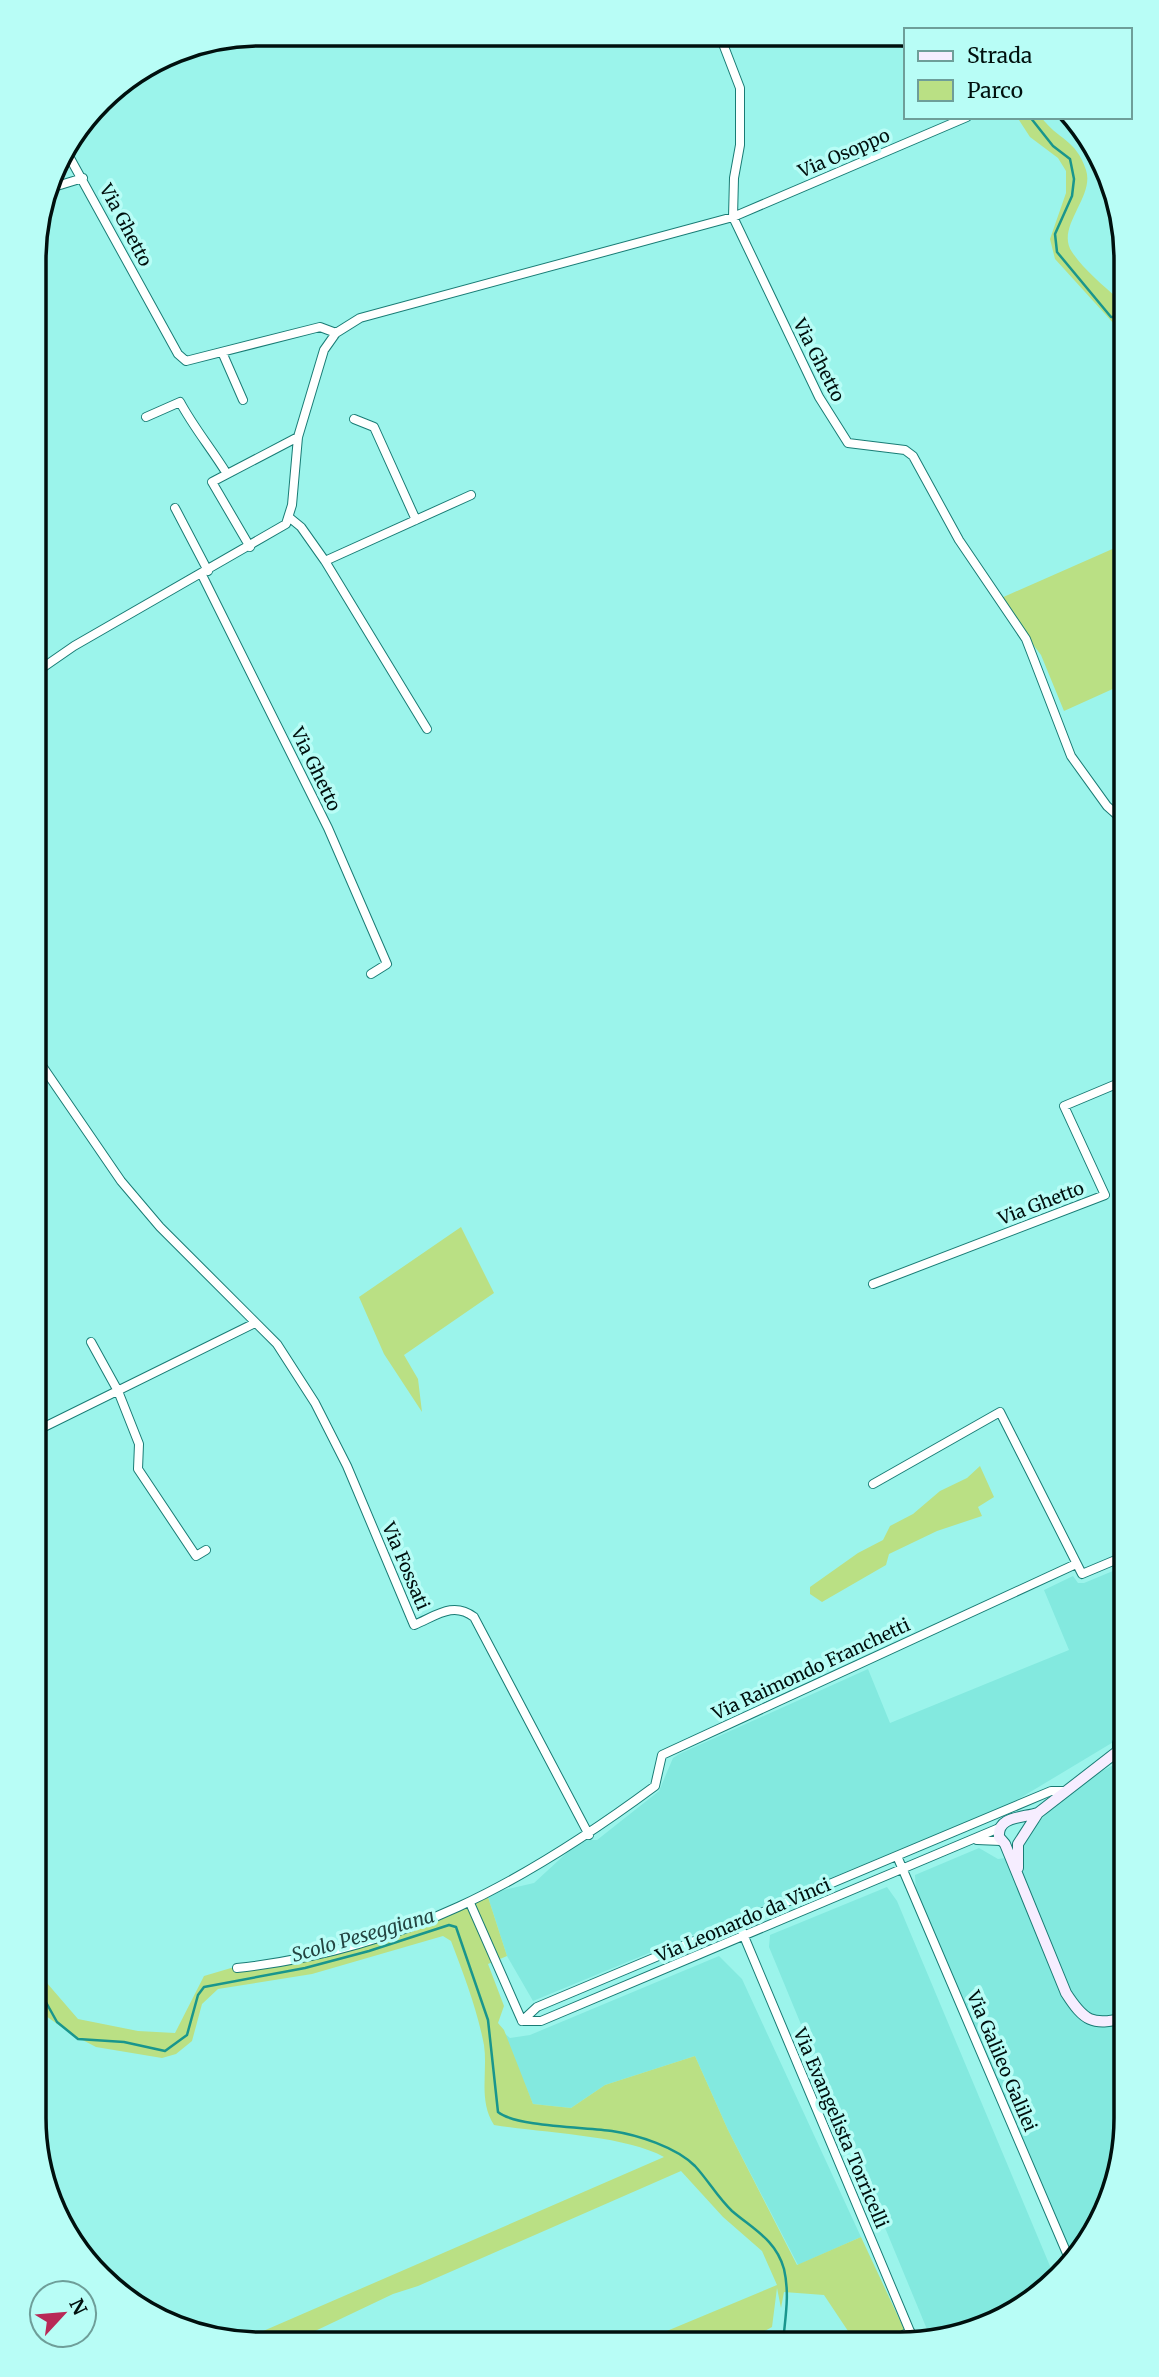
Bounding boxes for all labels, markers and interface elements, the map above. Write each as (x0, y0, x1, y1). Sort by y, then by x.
legend (904, 28, 1131, 119)
text: Strada (967, 42, 1032, 69)
text: Parco (967, 77, 1023, 104)
street label: Via Osoppo (794, 123, 893, 183)
street label: Via Ghetto (94, 179, 157, 270)
street label: Via Ghetto (788, 314, 850, 405)
street label: Via Ghetto (285, 723, 346, 815)
street label: Via Ghetto (994, 1176, 1087, 1230)
street label: Via Fossati (377, 1518, 435, 1613)
street label: Via Raimondo Franchetti (707, 1613, 914, 1725)
street label: Via Leonardo da Vinci (651, 1873, 834, 1968)
water label: Scolo Peseggiana (289, 1903, 437, 1967)
street label: Via Galileo Galilei (962, 1986, 1042, 2135)
street label: Via Evangelista Torricelli (788, 2024, 894, 2232)
north arrow (28, 2279, 98, 2349)
text: N (64, 2295, 92, 2319)

